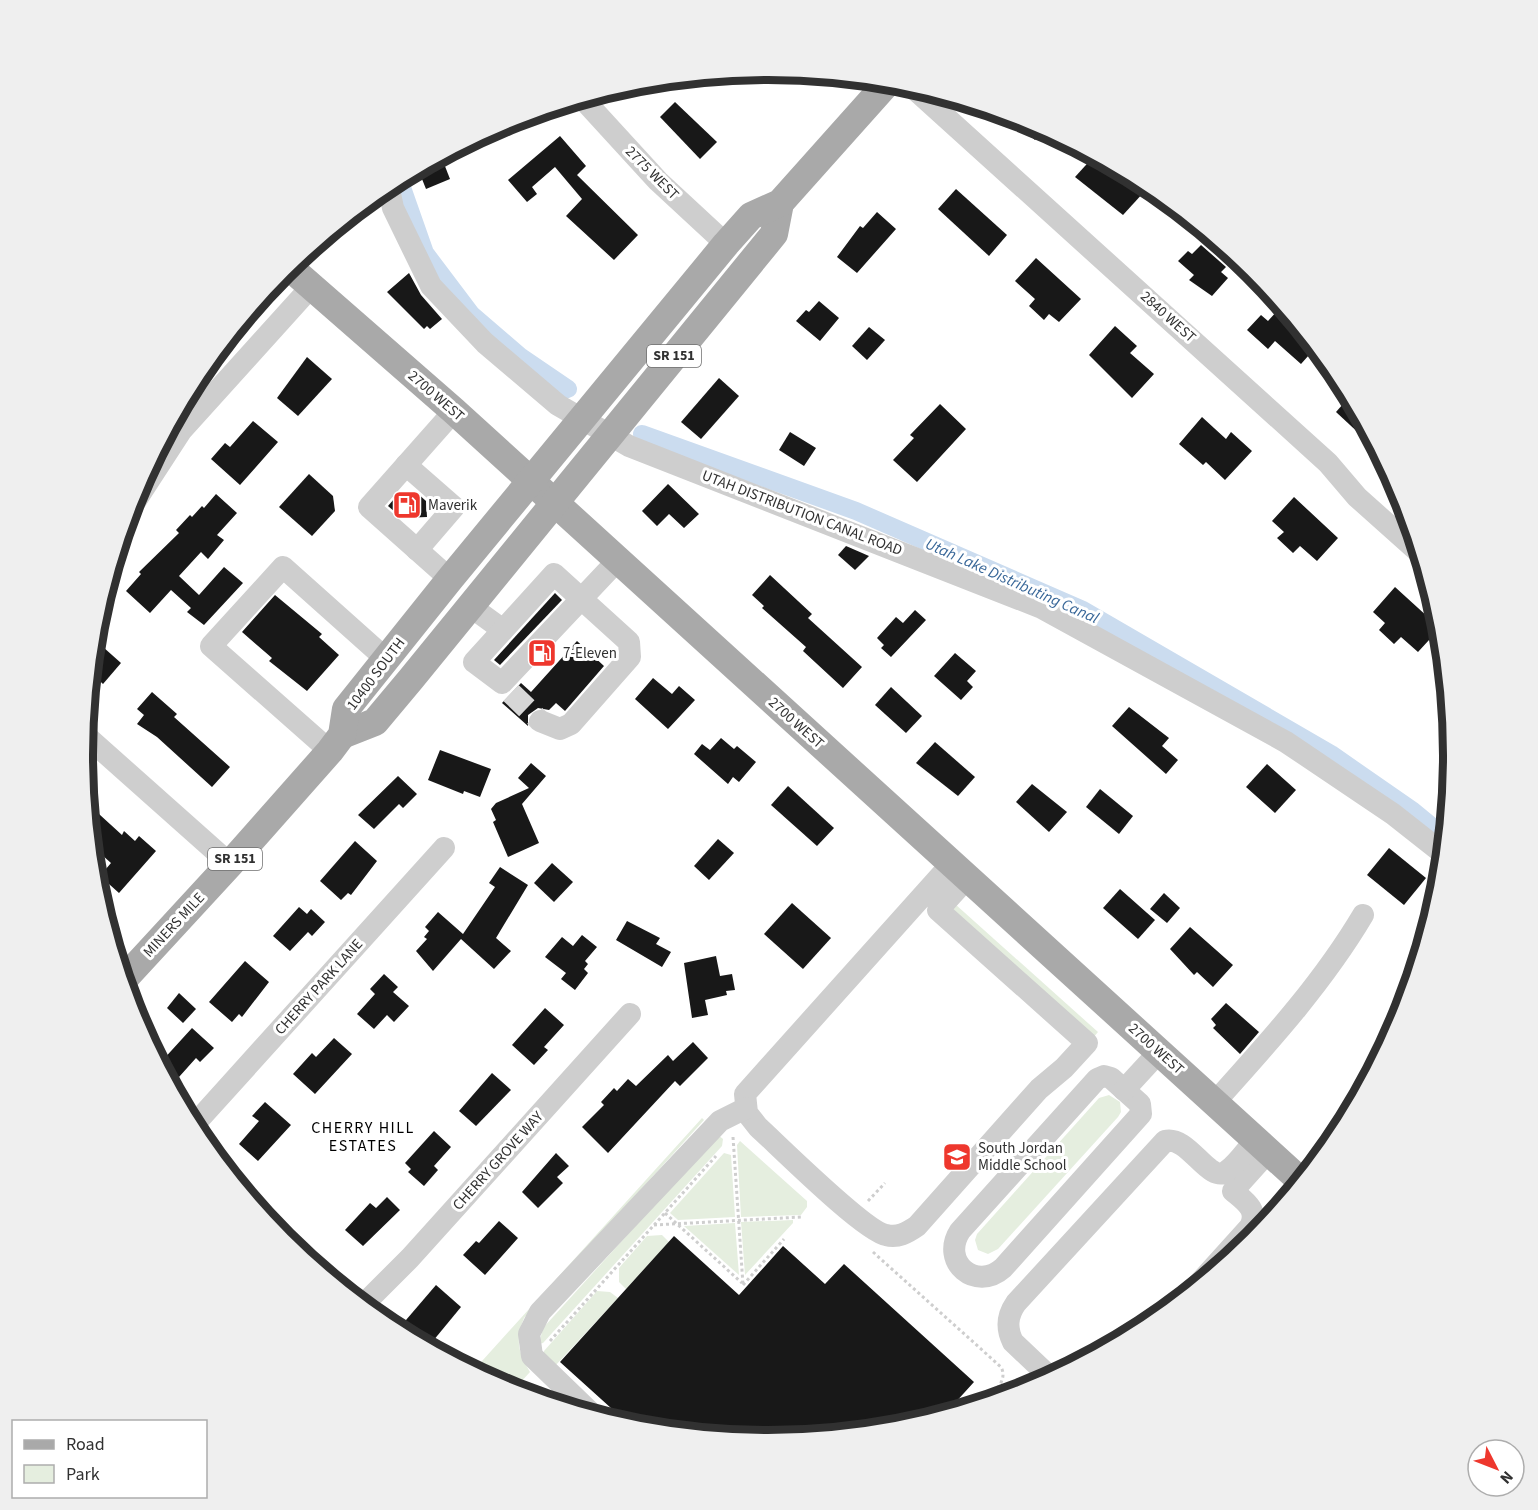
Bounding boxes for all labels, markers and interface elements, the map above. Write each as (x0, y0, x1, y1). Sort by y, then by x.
street label: 2775 WEST (620, 141, 684, 205)
street label: 2840 WEST (1136, 286, 1200, 348)
road number: SR 151 (647, 345, 701, 367)
street label: 2700 WEST (403, 366, 469, 426)
street label: UTAH DISTRIBUTION CANAL ROAD (699, 465, 905, 561)
fuel station icon: Maverik (391, 489, 423, 521)
place label: Maverik (428, 495, 478, 516)
water label: Utah Lake Distributing Canal (922, 533, 1102, 629)
street label: 10400 SOUTH (342, 633, 410, 715)
fuel station icon: 7-Eleven (526, 637, 558, 669)
place label: 7-Eleven (563, 643, 617, 664)
street label: 2700 WEST (764, 692, 828, 754)
road number: SR 151 (208, 848, 262, 870)
street label: MINERS MILE (138, 888, 210, 962)
street label: CHERRY PARK LANE (270, 934, 368, 1040)
street label: 2700 WEST (1124, 1018, 1188, 1080)
street label: CHERRY GROVE WAY (448, 1106, 549, 1215)
district label: CHERRY HILL ESTATES (311, 1117, 415, 1157)
place label: South Jordan Middle School (978, 1138, 1067, 1176)
school or university icon: South Jordan Middle School (941, 1141, 973, 1173)
legend (12, 1420, 207, 1498)
text: Road (66, 1432, 105, 1457)
north arrow (1466, 1438, 1526, 1498)
text: Park (66, 1462, 100, 1487)
text: N (1495, 1466, 1518, 1489)

